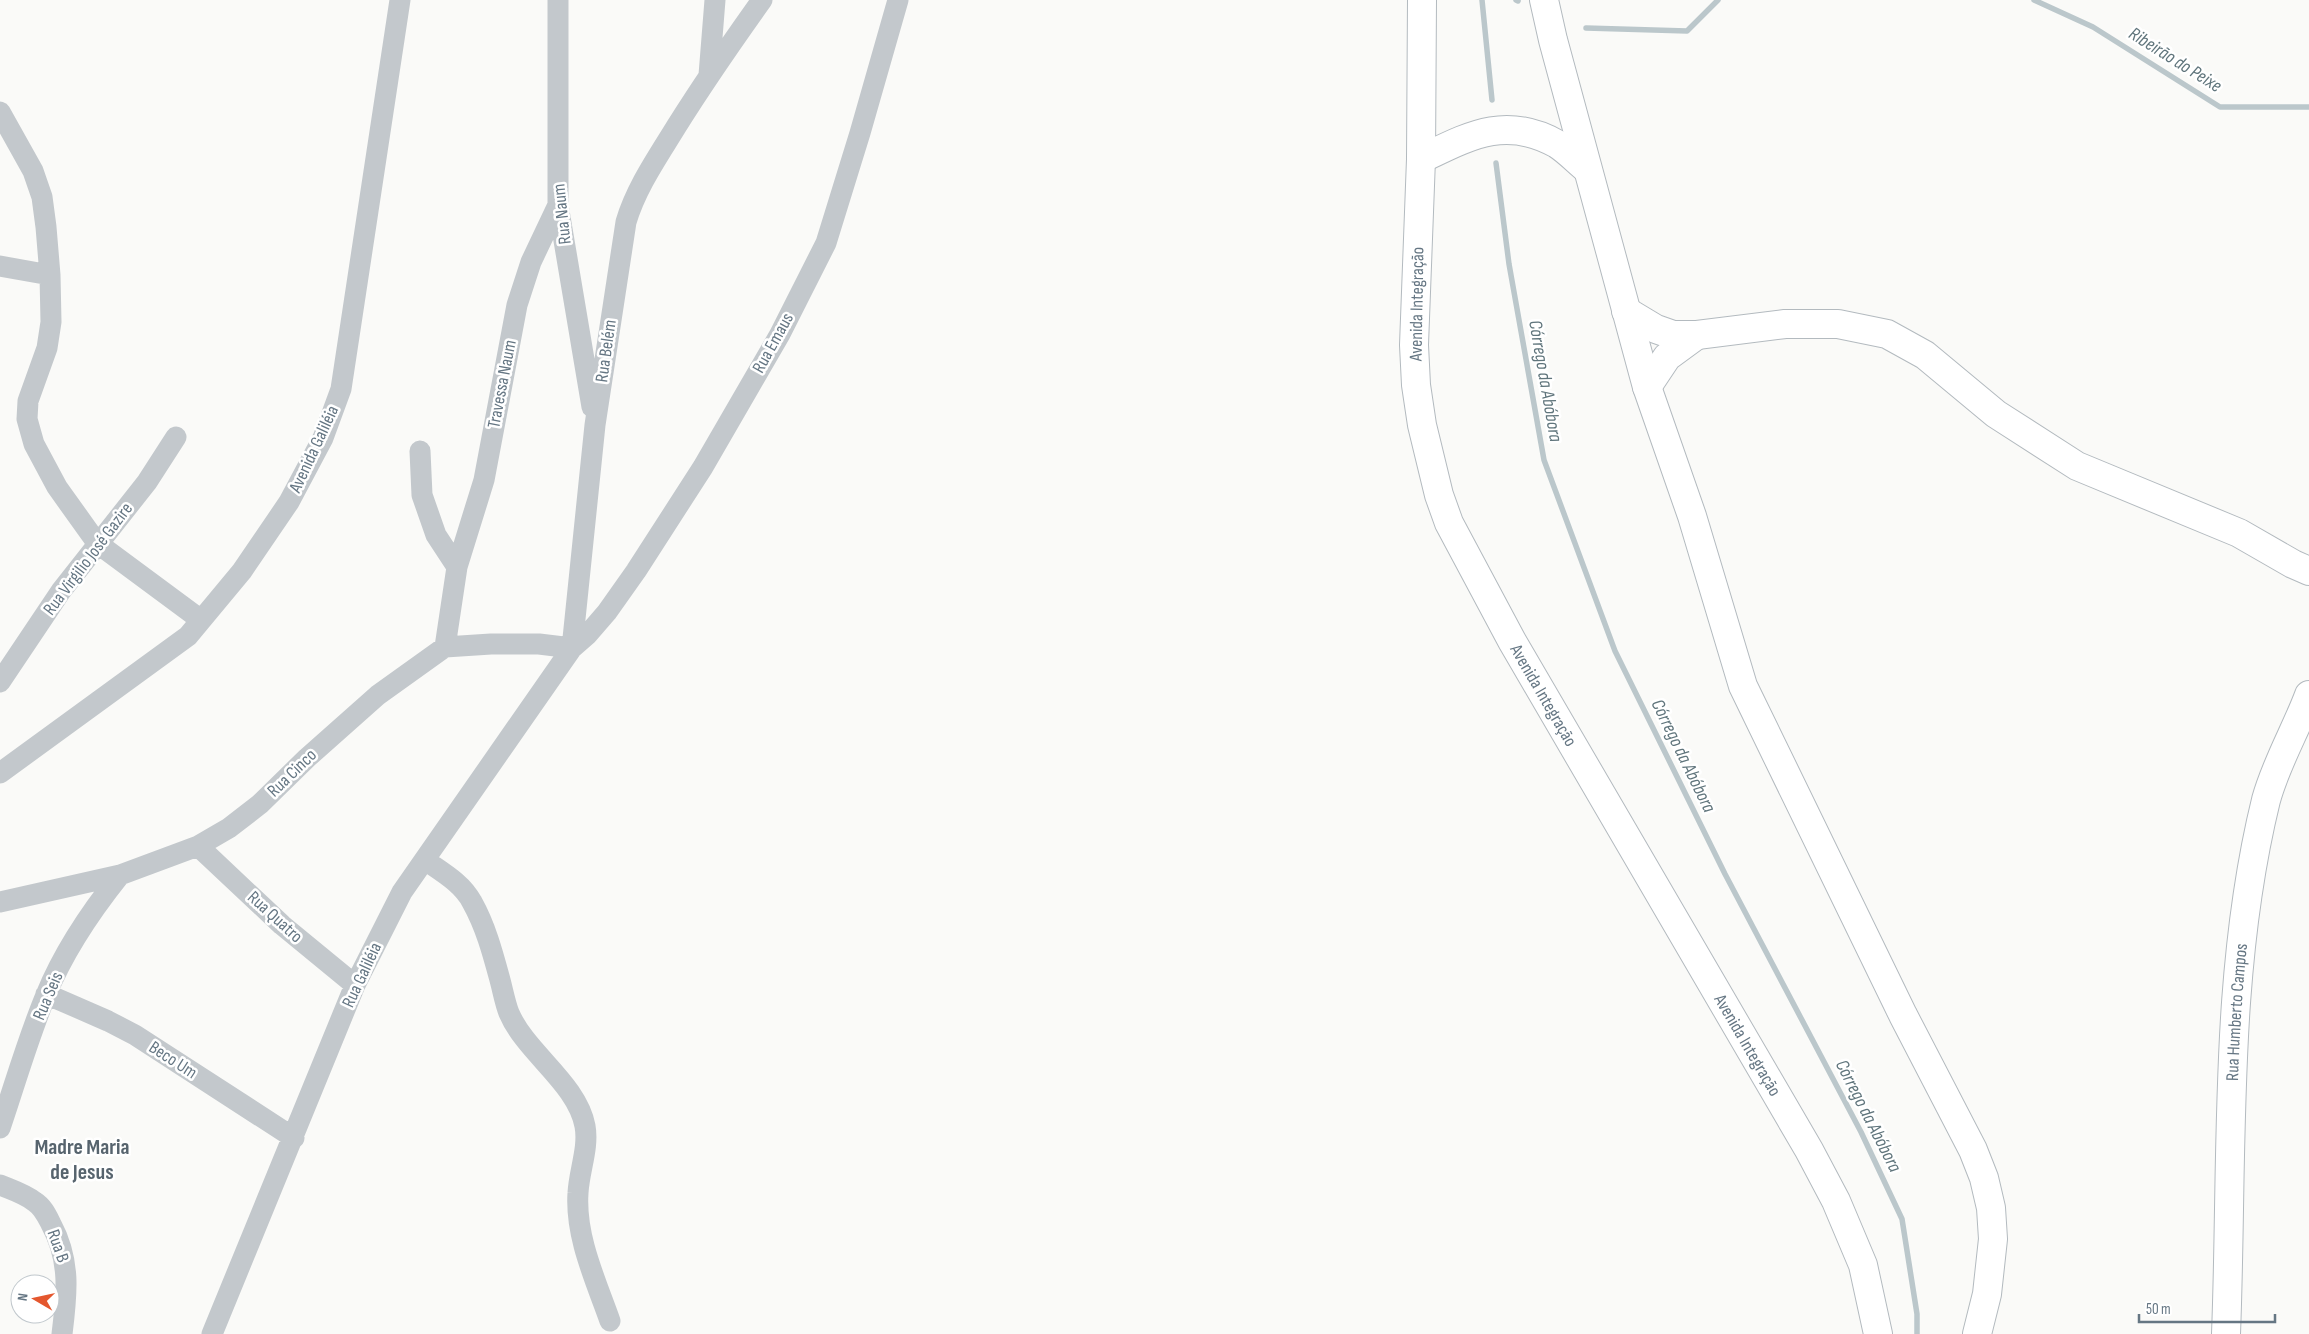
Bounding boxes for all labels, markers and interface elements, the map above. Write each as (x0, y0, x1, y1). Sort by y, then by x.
water label: Ribeirão do Peixe (2124, 22, 2226, 98)
street label: Rua Naum (548, 183, 576, 245)
street label: Avenida Integração (1405, 247, 1428, 362)
street label: Rua Emaus (748, 309, 798, 377)
street label: Rua Belém (591, 318, 621, 384)
water label: Córrego da Abóbora (1523, 318, 1567, 444)
street label: Travessa Naum (483, 338, 521, 430)
street label: Avenida Galiléia (284, 402, 343, 497)
street label: Rua Virgilio José Gazire (39, 499, 137, 619)
street label: Avenida Integração (1505, 640, 1582, 750)
water label: Córrego da Abóbora (1646, 696, 1720, 817)
street label: Rua Cinco (263, 745, 321, 801)
street label: Rua Quatro (243, 887, 307, 947)
street label: Rua Galiléia (338, 939, 386, 1011)
street label: Rua Humberto Campos (2221, 942, 2252, 1082)
street label: Rua Seis (28, 969, 68, 1023)
street label: Avenida Integração (1709, 989, 1786, 1100)
street label: Beco Um (145, 1037, 201, 1083)
water label: Córrego da Abóbora (1830, 1056, 1906, 1176)
district label: Madre Maria de Jesus (34, 1134, 130, 1186)
street label: Rua B (43, 1227, 73, 1265)
north arrow (10, 1274, 60, 1324)
text: N (14, 1292, 32, 1302)
scale bar (2139, 1292, 2275, 1324)
text: 50 m (2146, 1300, 2171, 1319)

